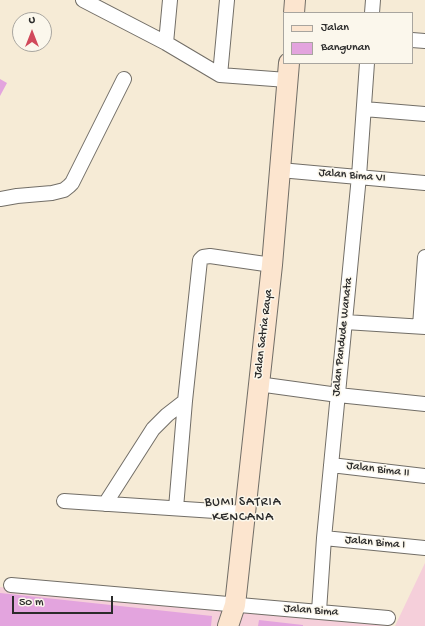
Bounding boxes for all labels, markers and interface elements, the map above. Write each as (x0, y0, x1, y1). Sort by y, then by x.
north arrow (12, 12, 52, 52)
legend (283, 12, 413, 64)
text: U (29, 15, 35, 27)
text: Jalan (321, 21, 349, 35)
text: Bangunan (321, 41, 370, 55)
street label: Jalan Bima VI (318, 166, 386, 186)
street label: Jalan Pandude Wanata (330, 277, 356, 397)
street label: Jalan Satria Raya (251, 289, 277, 379)
street label: Jalan Bima II (346, 459, 410, 481)
district label: BUMI SATRIA KENCANA (205, 495, 281, 526)
street label: Jalan Bima I (344, 533, 406, 553)
scale bar (14, 588, 115, 614)
text: 50 m (19, 596, 44, 610)
street label: Jalan Bima (283, 602, 339, 620)

